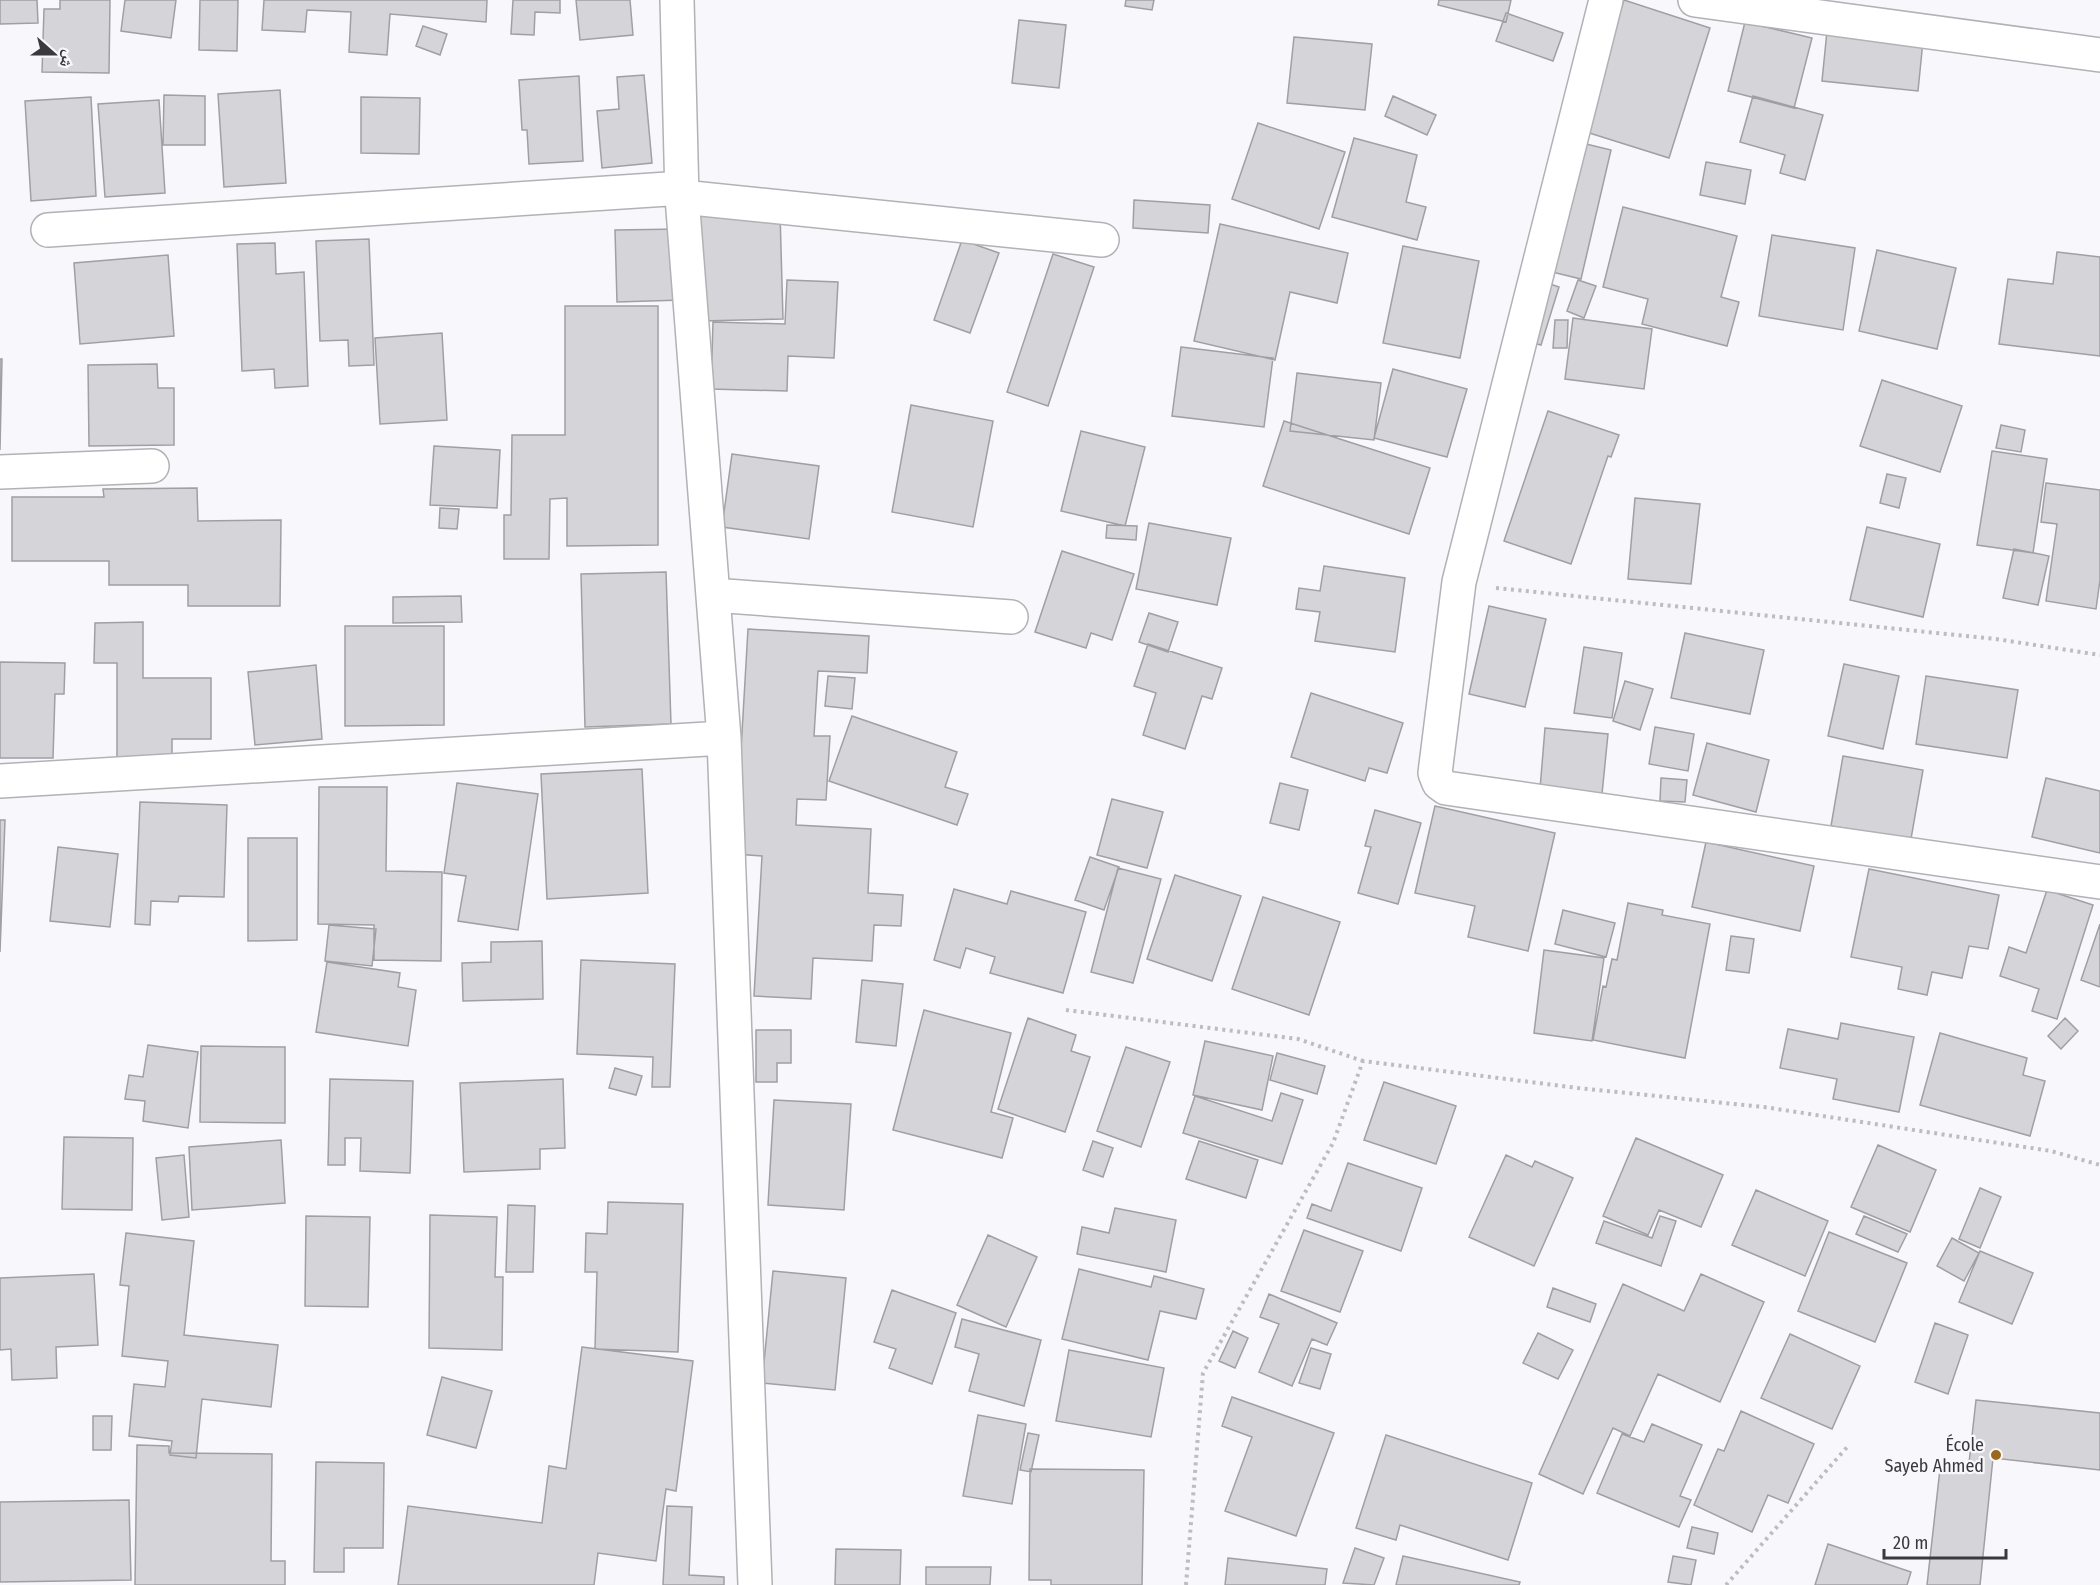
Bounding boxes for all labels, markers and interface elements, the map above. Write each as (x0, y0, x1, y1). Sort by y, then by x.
north arrow (24, 24, 84, 84)
text: ش (56, 48, 79, 71)
place label: École Sayeb Ahmed (1885, 1433, 1984, 1477)
marker: École Sayeb Ahmed (1989, 1448, 2003, 1462)
scale bar (1884, 1522, 2006, 1560)
text: 20 m (1893, 1532, 1928, 1554)

